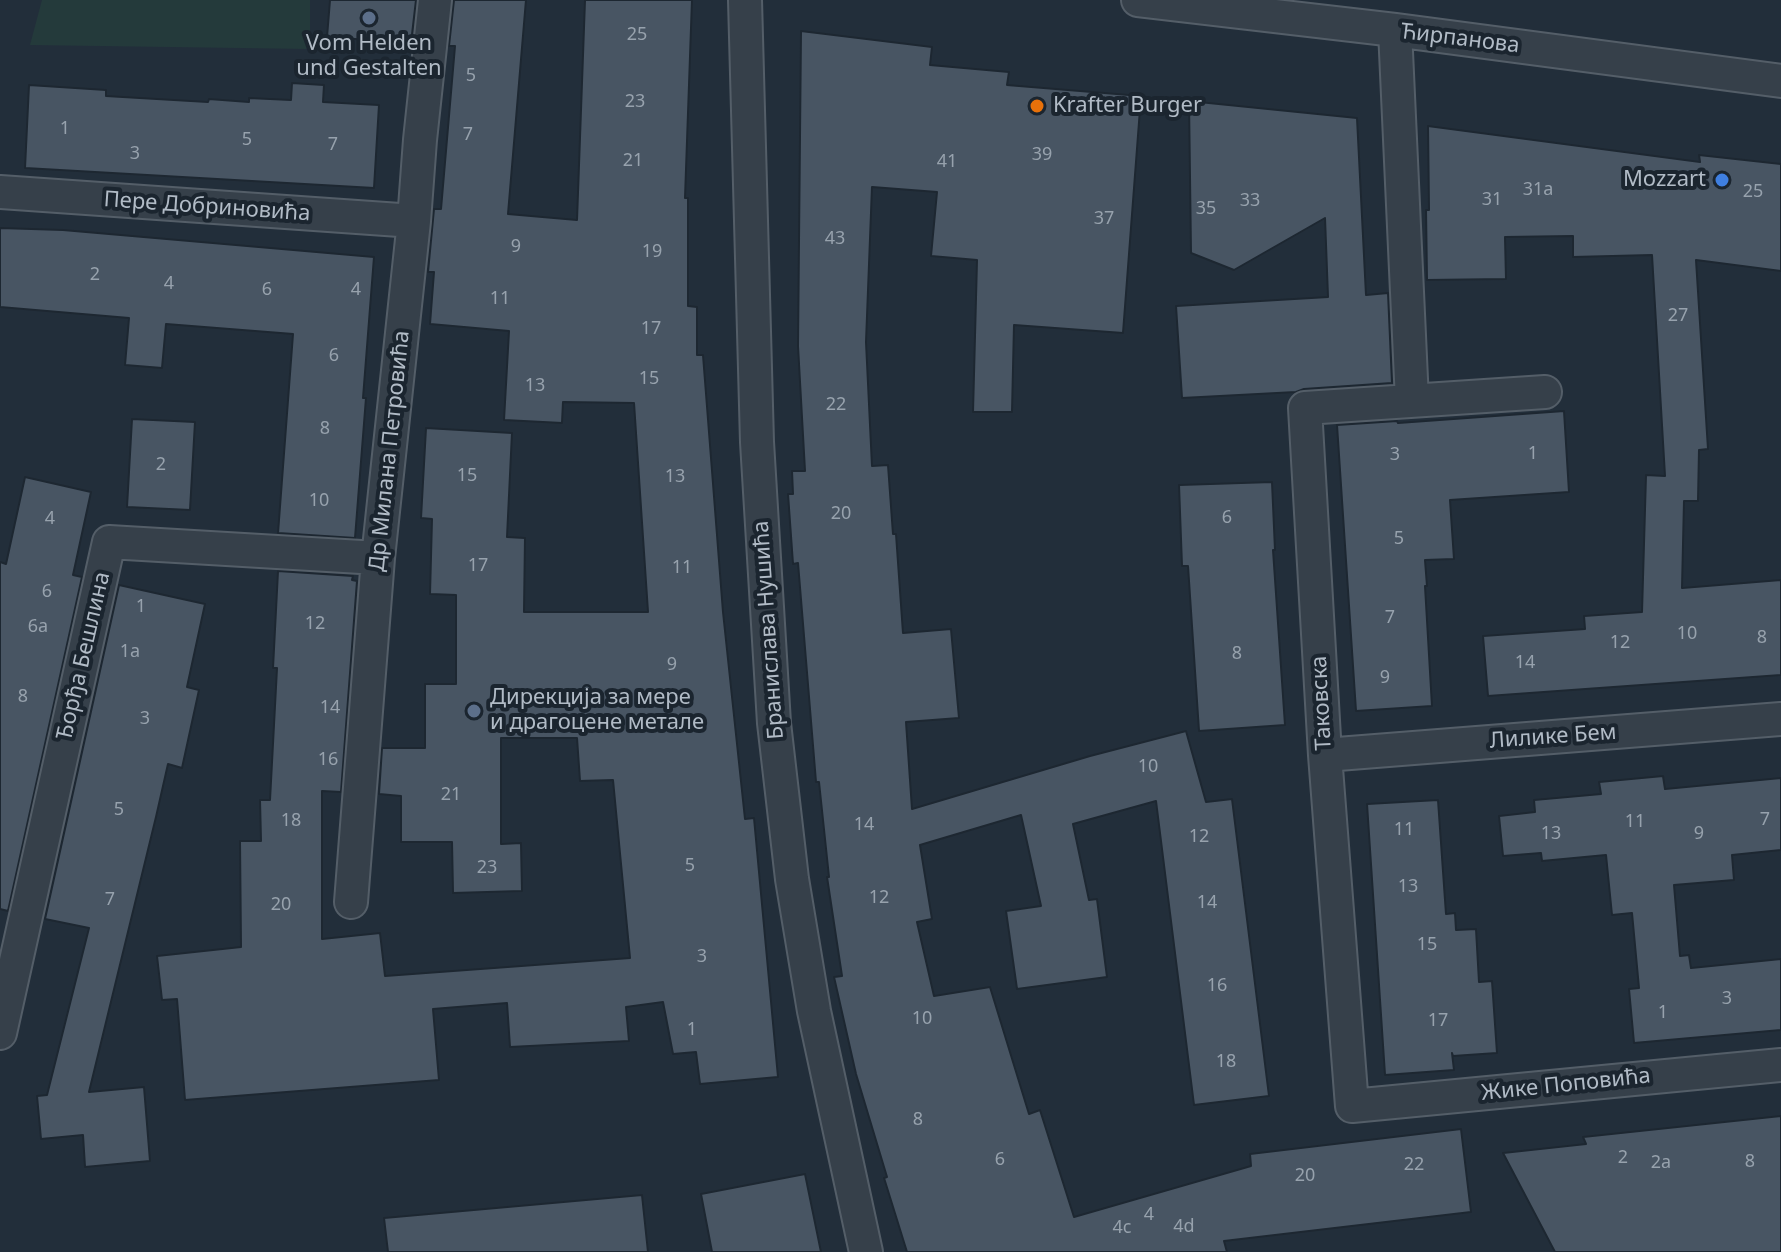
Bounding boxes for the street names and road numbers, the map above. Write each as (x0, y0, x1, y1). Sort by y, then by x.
street label: Ћирпанова (1399, 19, 1521, 59)
street label: Пере Добриновића (103, 187, 311, 227)
street label: Др Милана Петровића (364, 329, 416, 573)
street label: Бранислава Нушића (748, 520, 790, 740)
street label: Ђорђа Бешлина (52, 570, 116, 742)
street label: Таковска (1306, 655, 1338, 751)
street label: Лилике Бем (1489, 719, 1617, 755)
street label: Жике Поповића (1480, 1063, 1652, 1107)

